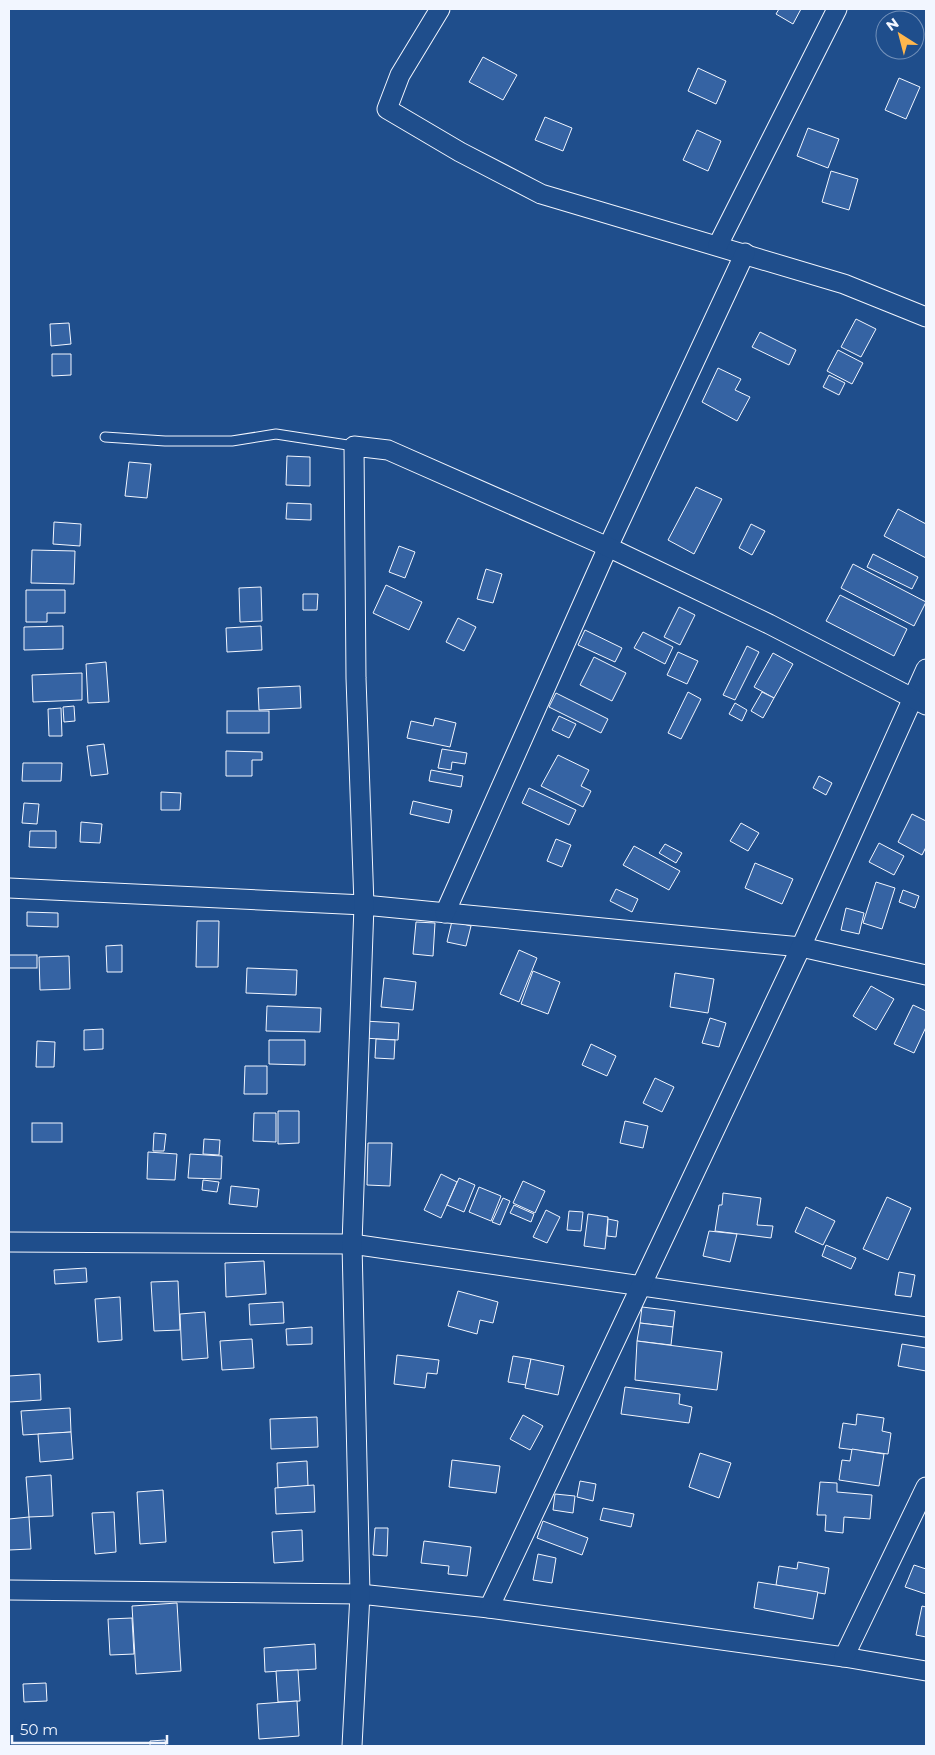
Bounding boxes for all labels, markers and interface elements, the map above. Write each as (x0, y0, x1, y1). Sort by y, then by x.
north arrow (875, 10, 925, 60)
text: N (882, 14, 902, 35)
scale bar (12, 1712, 168, 1744)
text: 50 m (20, 1720, 58, 1739)

